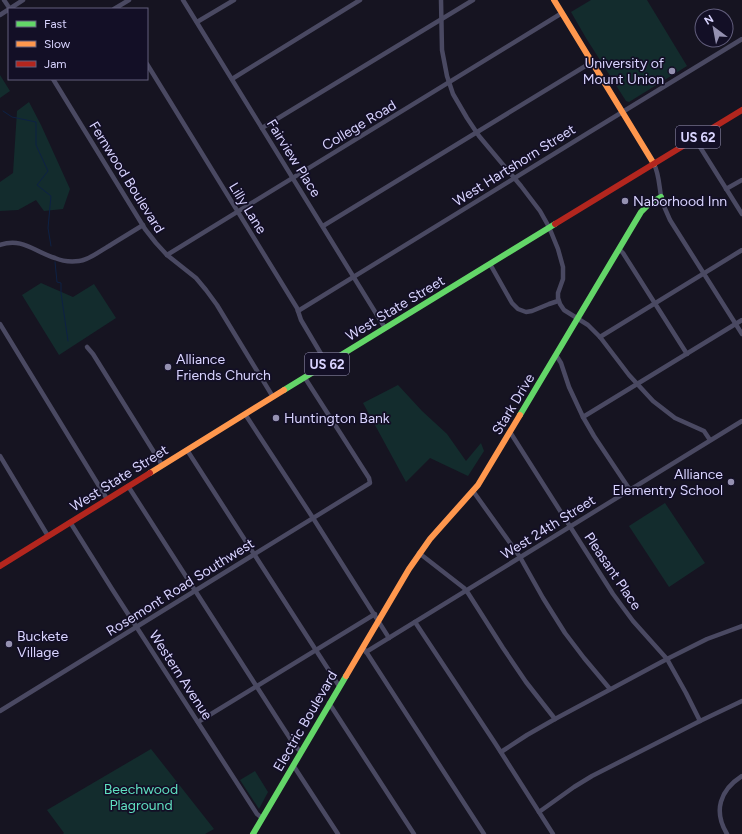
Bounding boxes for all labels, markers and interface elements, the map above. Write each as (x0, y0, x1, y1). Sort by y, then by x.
legend (8, 8, 148, 80)
north arrow (694, 8, 734, 48)
text: N (702, 12, 716, 28)
text: Fast (44, 17, 67, 31)
text: Slow (44, 37, 71, 51)
place label: University of Mount Union (583, 55, 665, 88)
text: Jam (44, 57, 67, 71)
marker: University of Mount Union (667, 66, 677, 76)
street label: College Road (319, 97, 399, 154)
street label: Fairview Place (263, 116, 324, 201)
street label: Fernwood Boulevard (85, 118, 168, 236)
street label: West Hartshorn Street (450, 121, 579, 210)
road number: US 62 (676, 126, 720, 148)
street label: Lilly Lane (225, 179, 270, 237)
place label: Naborhood Inn (633, 193, 727, 210)
marker: Naborhood Inn (620, 196, 630, 206)
street label: West State Street (343, 272, 448, 345)
place label: Alliance Friends Church (176, 351, 271, 384)
road number: US 62 (305, 353, 349, 375)
marker: Alliance Friends Church (163, 362, 173, 372)
street label: Stark Drive (489, 370, 538, 438)
place label: Huntington Bank (284, 410, 390, 427)
marker: Huntington Bank (271, 413, 281, 423)
street label: West State Street (67, 441, 171, 515)
place label: Alliance Elementry School (612, 466, 723, 499)
marker: Alliance Elementry School (726, 477, 736, 487)
street label: West 24th Street (498, 492, 599, 563)
street label: Pleasant Place (580, 529, 645, 614)
street label: Rosemont Road Southwest (103, 535, 257, 640)
street label: Western Avenue (145, 627, 216, 724)
place label: Buckete Village (17, 628, 68, 661)
marker: Buckete Village (4, 639, 14, 649)
street label: Electric Boulevard (270, 668, 341, 774)
park label: Beechwood Plaground (104, 781, 178, 814)

